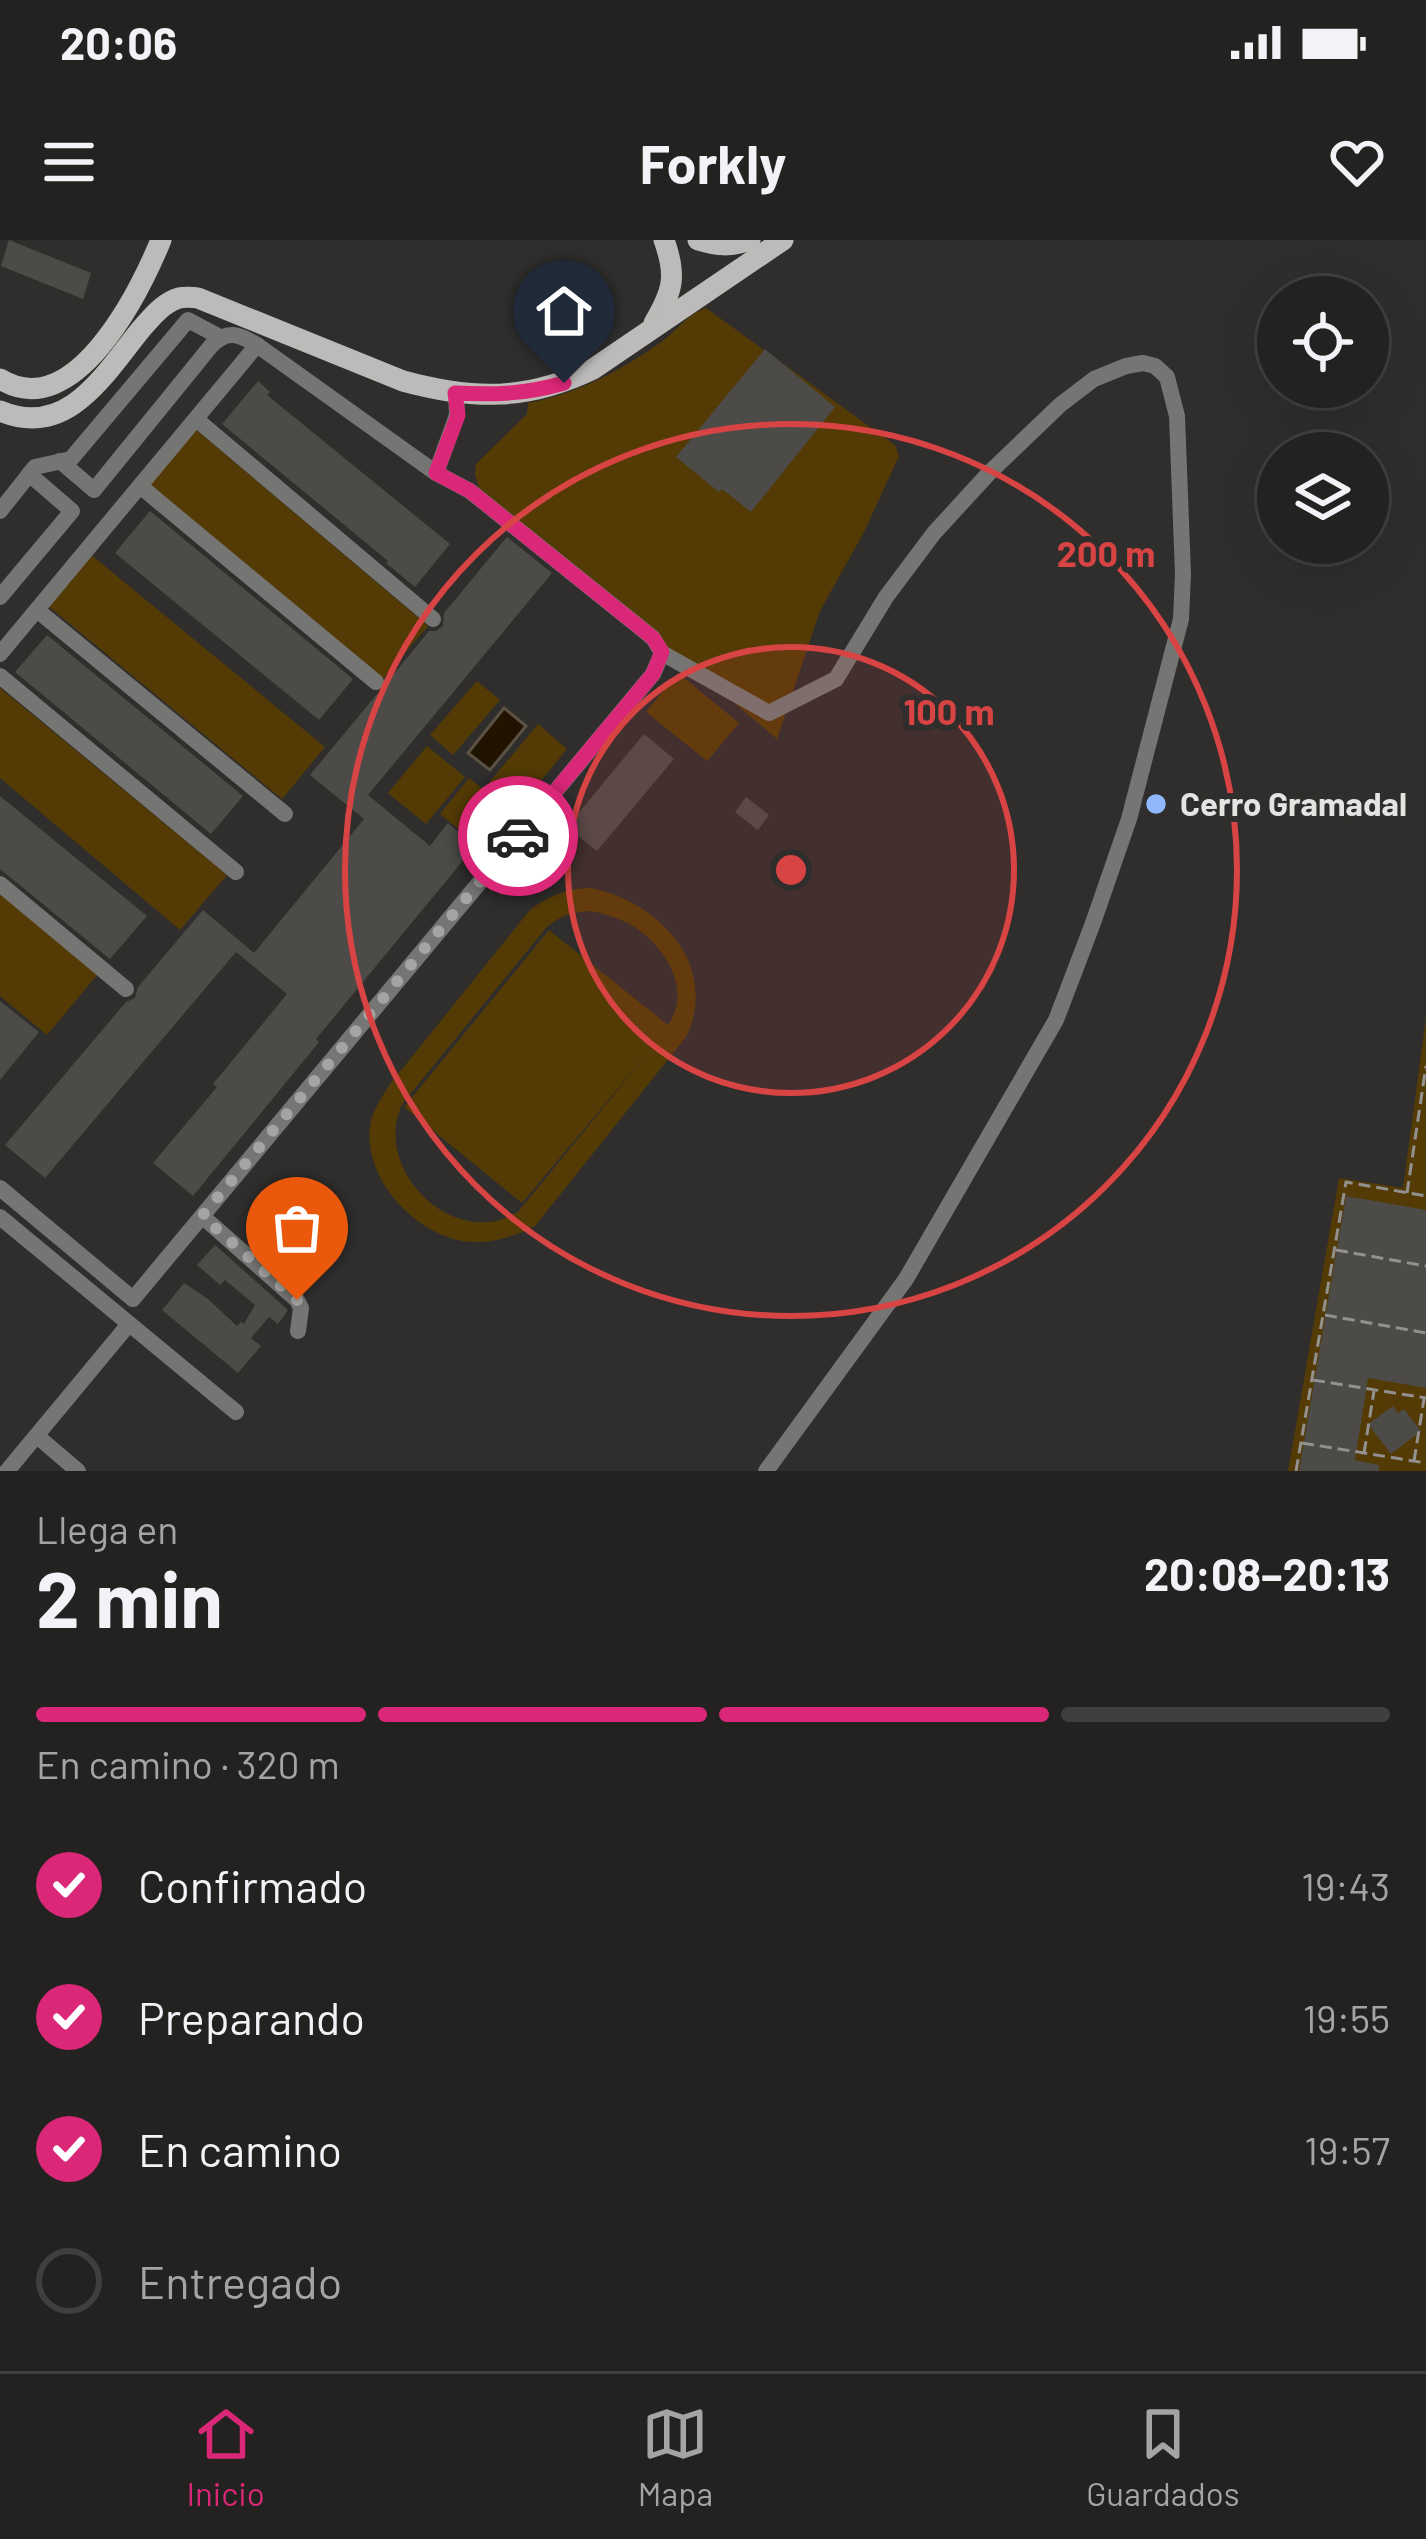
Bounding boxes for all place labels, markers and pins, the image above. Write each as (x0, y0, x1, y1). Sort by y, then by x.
pin (513, 260, 615, 383)
place label: Cerro Gramadal (1180, 783, 1407, 823)
marker: Cerro Gramadal (1143, 791, 1169, 817)
centre of rings (770, 849, 812, 891)
pin (246, 1177, 348, 1300)

